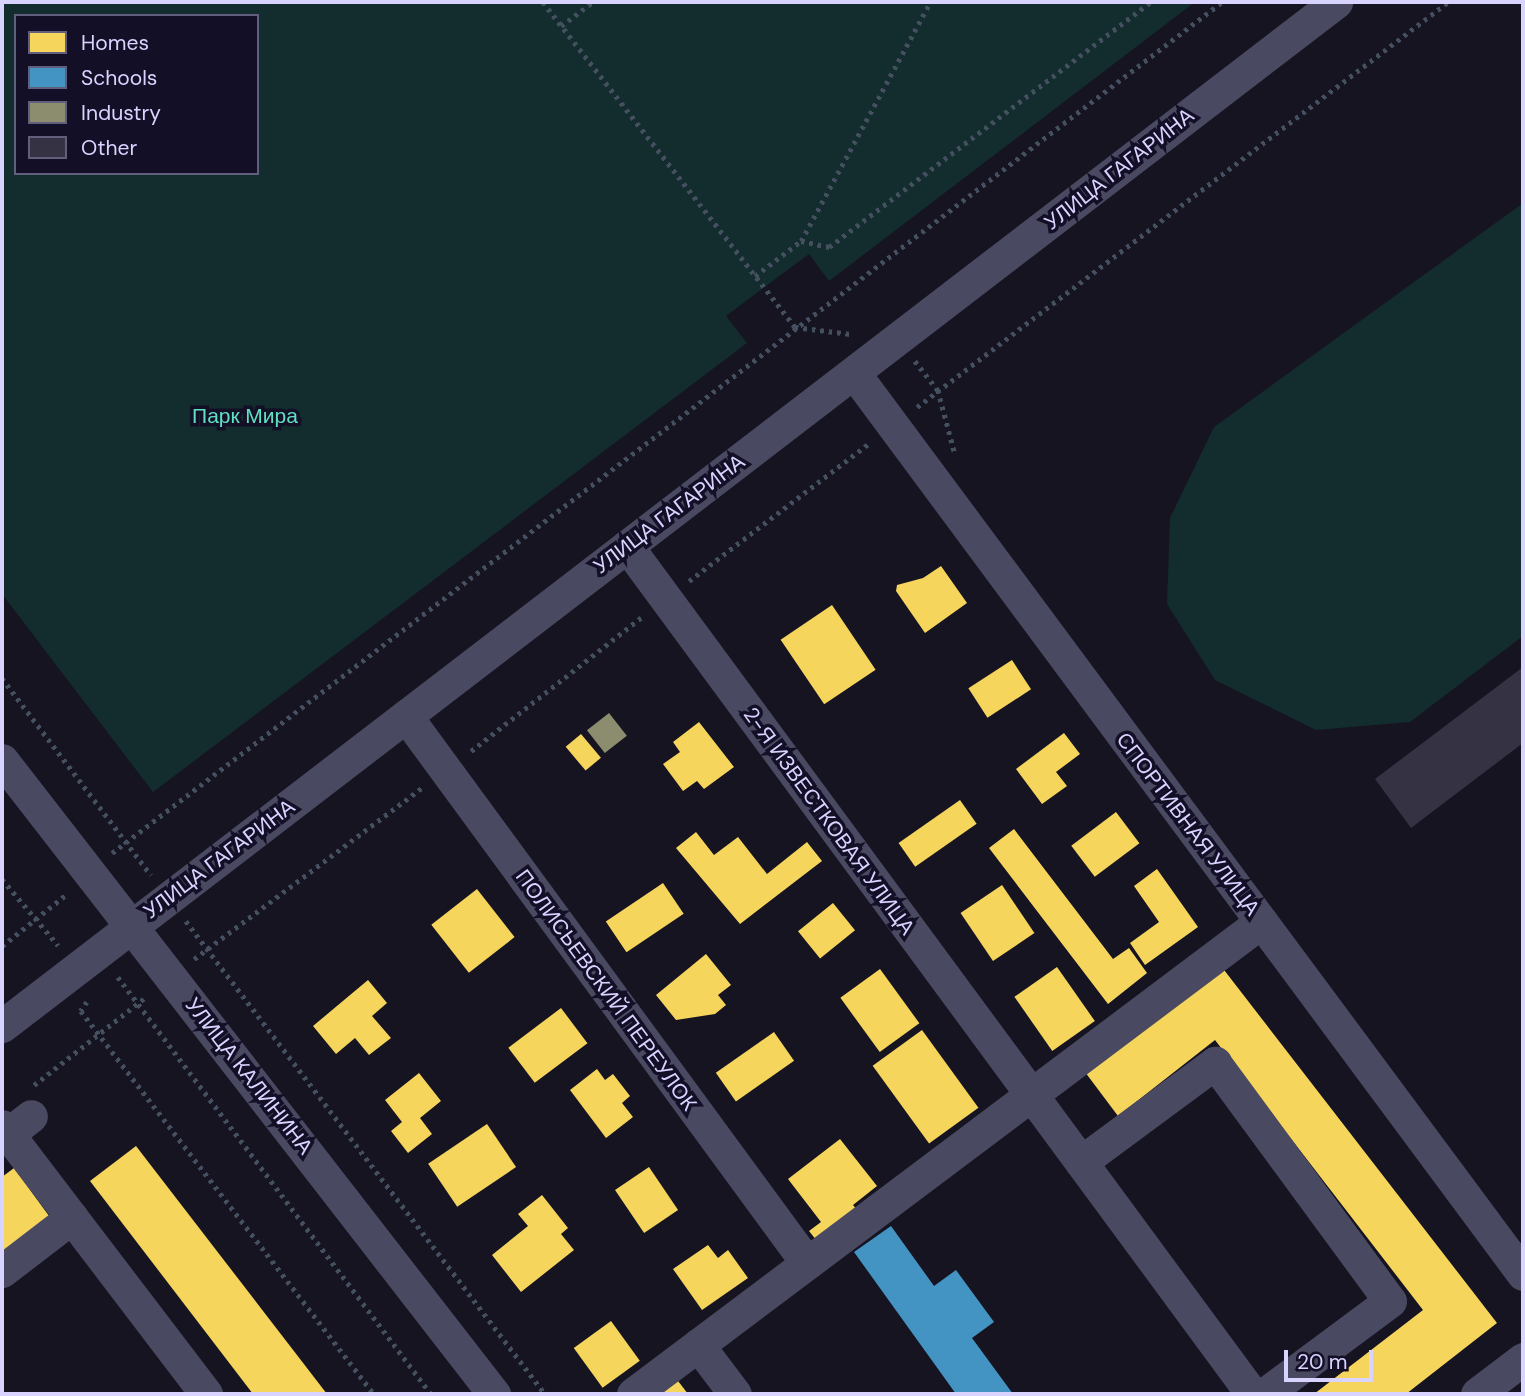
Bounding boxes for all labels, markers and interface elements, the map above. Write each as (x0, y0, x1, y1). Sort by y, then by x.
legend (14, 14, 259, 175)
text: Homes (81, 29, 149, 57)
text: Schools (81, 64, 157, 92)
text: Industry (81, 99, 161, 127)
street label: УЛИЦА ГАГАРИНА (1039, 103, 1199, 235)
text: Other (81, 134, 137, 162)
park label: Парк Мира (192, 403, 298, 429)
street label: УЛИЦА ГАГАРИНА (588, 449, 750, 579)
street label: 2-Я ИЗВЕСТКОВАЯ УЛИЦА (738, 702, 920, 940)
street label: СПОРТИВНАЯ УЛИЦА (1111, 728, 1265, 920)
street label: УЛИЦА ГАГАРИНА (138, 794, 300, 924)
street label: ПОЛИСЬЕВСКИЙ ПЕРЕУЛОК (510, 865, 702, 1115)
street label: УЛИЦА КАЛИНИНА (180, 993, 318, 1159)
scale bar (1287, 1336, 1376, 1380)
text: 20 m (1297, 1348, 1348, 1376)

